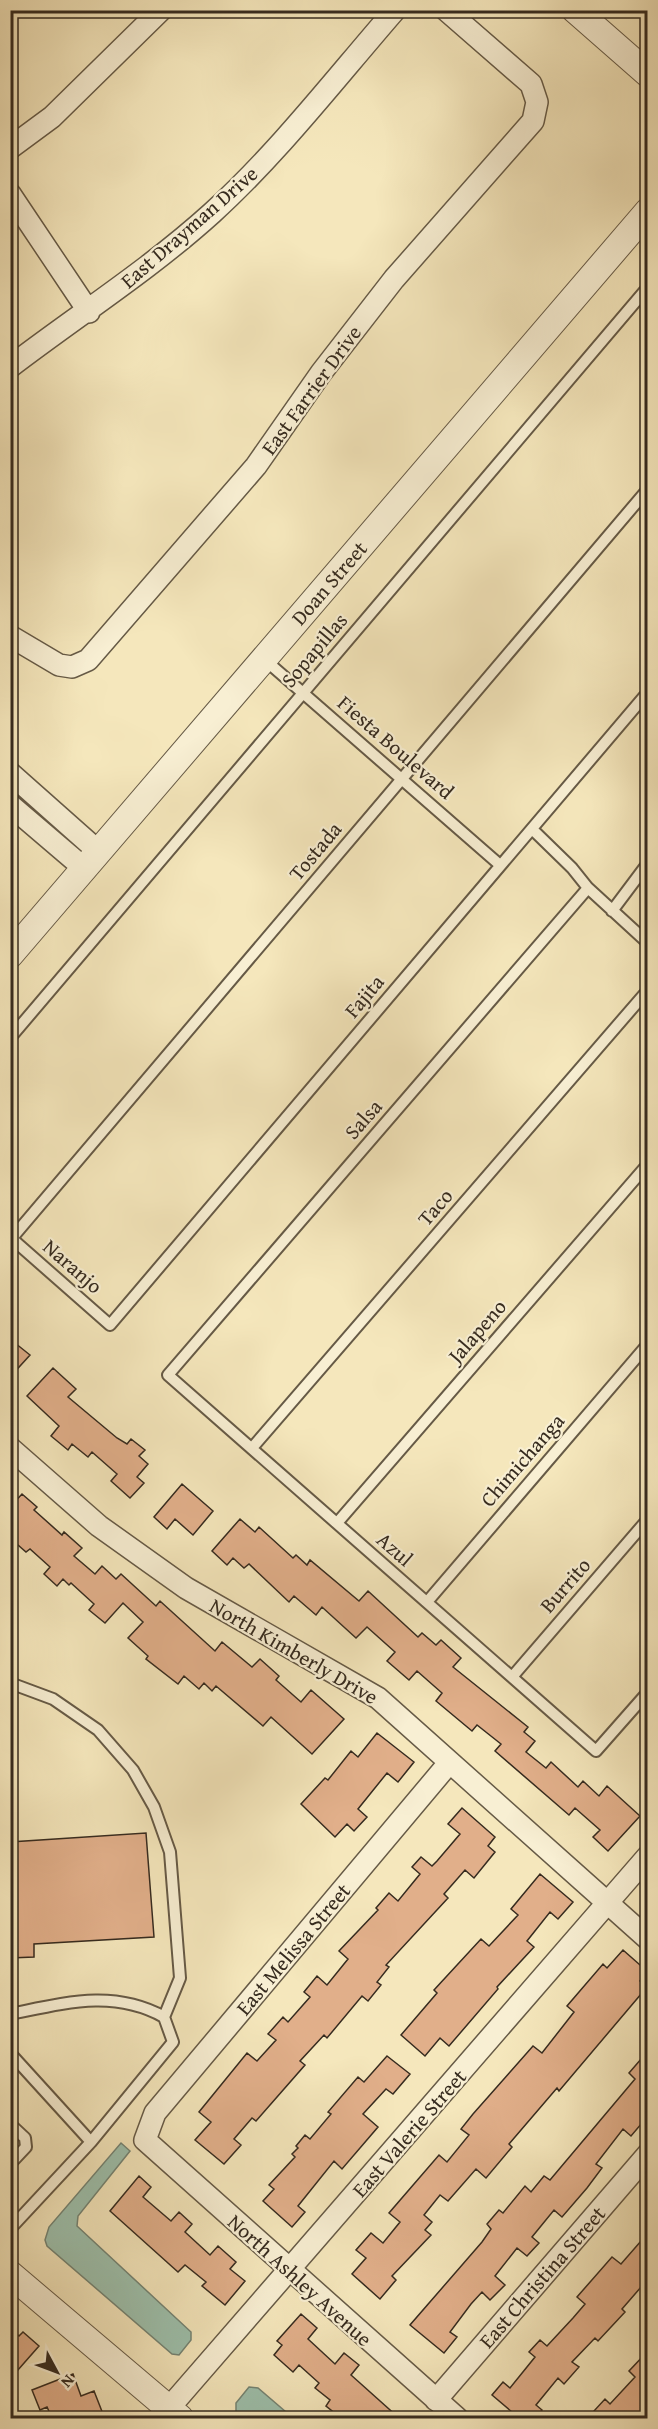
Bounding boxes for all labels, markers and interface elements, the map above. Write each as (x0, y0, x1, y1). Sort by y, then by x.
street label: East Drayman Drive (113, 158, 265, 295)
street label: East Farrier Drive (253, 319, 369, 461)
street label: Doan Street (284, 534, 375, 632)
street label: Sopapillas (273, 606, 355, 694)
street label: Fiesta Boulevard (331, 688, 462, 807)
street label: Tostada (281, 815, 349, 887)
street label: Fajita (337, 968, 391, 1024)
street label: Salsa (337, 1092, 389, 1146)
street label: Taco (410, 1181, 460, 1233)
street label: Naranjo (36, 1231, 110, 1301)
street label: Jalapeno (438, 1292, 514, 1372)
street label: Chimichanga (473, 1406, 571, 1514)
street label: Azul (370, 1524, 420, 1574)
street label: Burrito (532, 1550, 598, 1620)
street label: North Kimberly Drive (204, 1590, 384, 1712)
street label: East Melissa Street (228, 1876, 358, 2022)
street label: East Valerie Street (344, 2062, 474, 2204)
street label: East Christina Street (471, 2199, 613, 2355)
street label: North Ashley Avenue (221, 2207, 379, 2354)
north arrow (27, 2342, 87, 2402)
text: N (56, 2370, 81, 2394)

